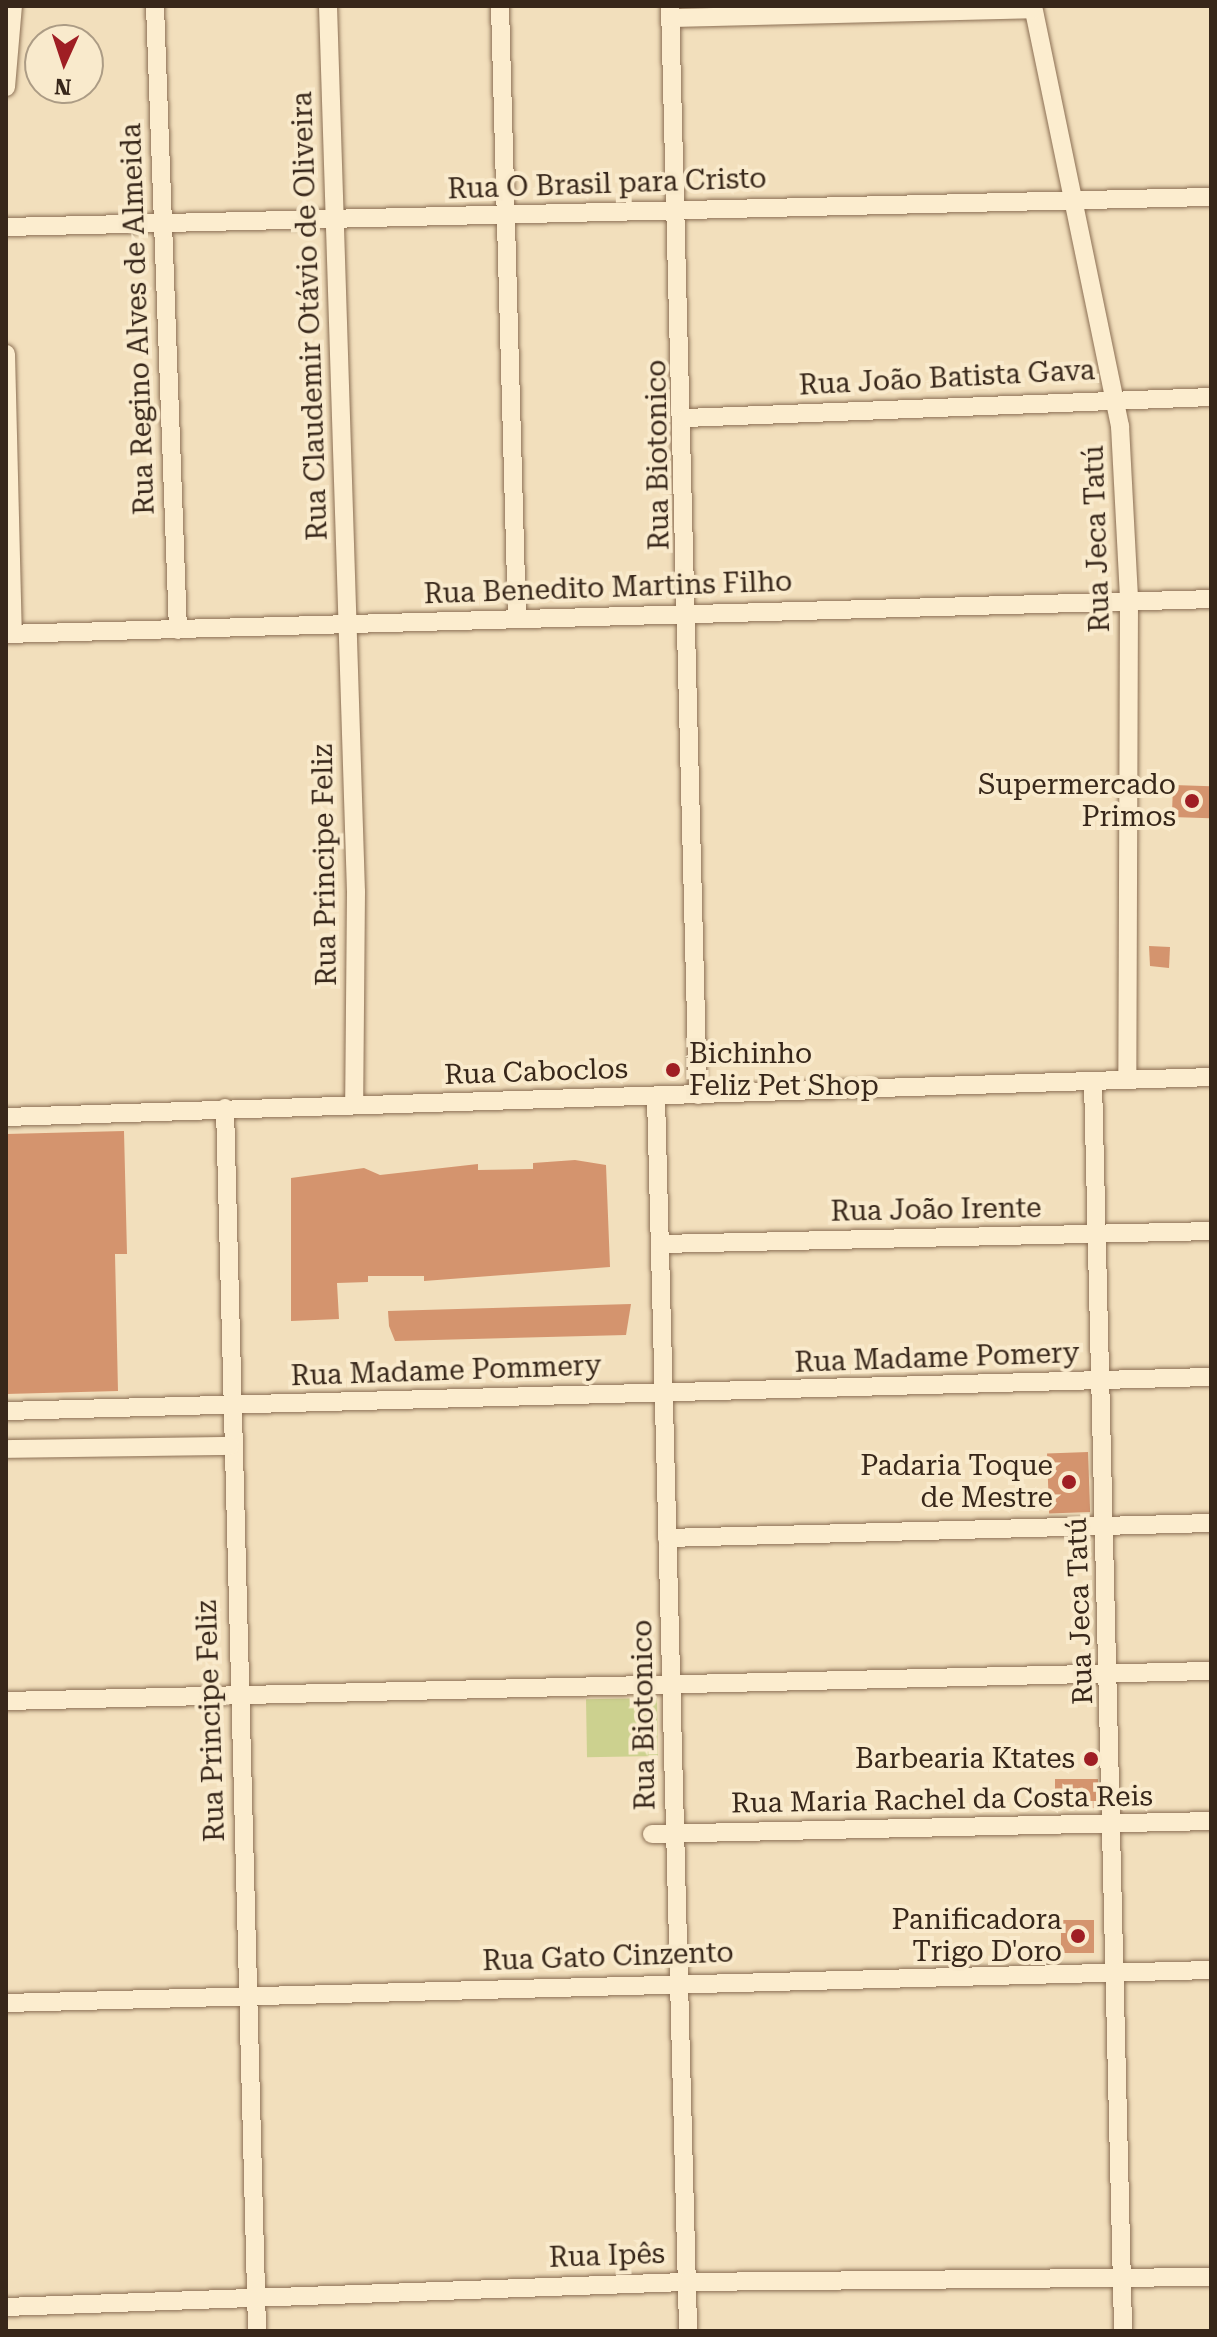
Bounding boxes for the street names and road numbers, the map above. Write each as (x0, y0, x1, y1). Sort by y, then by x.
street label: Rua Claudemir Otávio de Oliveira (285, 91, 335, 541)
street label: Rua Regino Alves de Almeida (114, 122, 162, 516)
street label: Rua O Brasil para Cristo (447, 162, 767, 206)
street label: Rua João Batista Gava (798, 353, 1096, 403)
street label: Rua Biotonico (640, 359, 676, 551)
street label: Rua Jeca Tatú (1077, 445, 1117, 633)
street label: Rua Benedito Martins Filho (423, 565, 793, 611)
street label: Rua Principe Feliz (306, 744, 344, 986)
street label: Rua Caboclos (444, 1052, 628, 1092)
street label: Rua João Irente (830, 1191, 1042, 1229)
street label: Rua Madame Pomery (794, 1336, 1080, 1380)
street label: Rua Madame Pommery (290, 1349, 602, 1393)
street label: Rua Jeca Tatú (1060, 1517, 1100, 1705)
street label: Rua Principe Feliz (190, 1600, 232, 1842)
street label: Rua Biotonico (626, 1619, 662, 1811)
street label: Rua Maria Rachel da Costa Reis (731, 1780, 1153, 1820)
street label: Rua Gato Cinzento (482, 1936, 734, 1978)
street label: Rua Ipês (548, 2237, 666, 2275)

